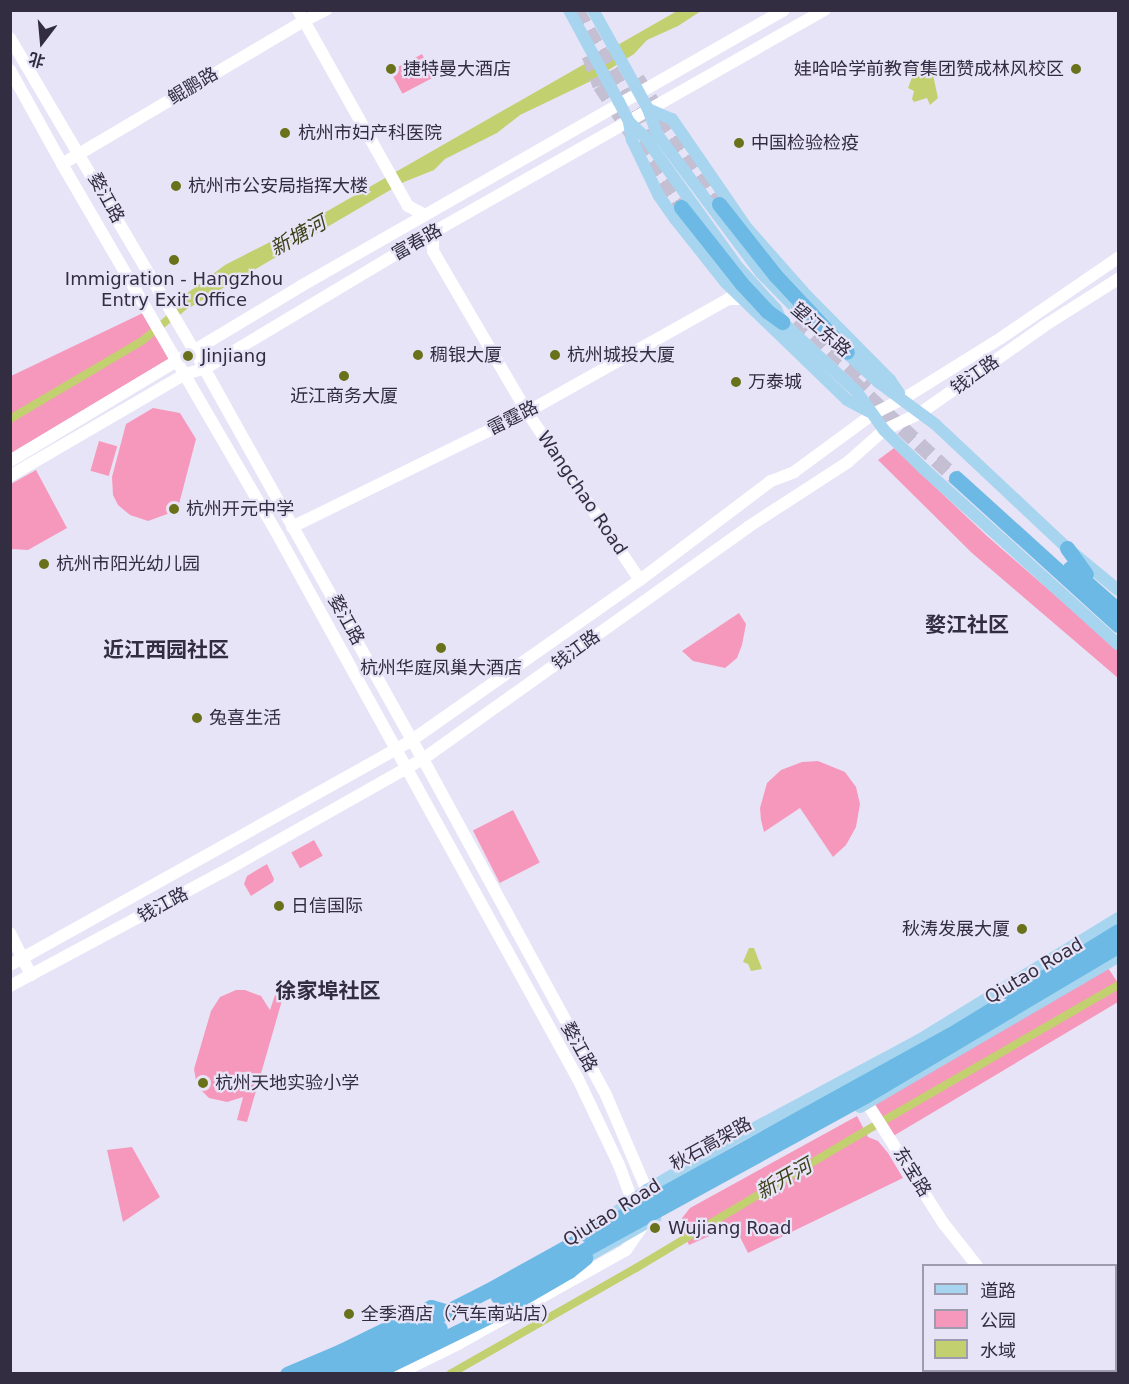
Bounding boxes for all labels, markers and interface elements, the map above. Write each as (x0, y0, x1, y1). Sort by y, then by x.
north arrow (12, 12, 72, 72)
text: 北 (27, 48, 47, 71)
place label: 捷特曼大酒店 (403, 58, 511, 80)
place label: 娃哈哈学前教育集团赞成林风校区 (794, 58, 1064, 80)
marker: 捷特曼大酒店 (384, 62, 398, 76)
marker: 娃哈哈学前教育集团赞成林风校区 (1069, 62, 1083, 76)
street label: 鲲鹏路 (164, 63, 222, 109)
place label: 杭州市妇产科医院 (298, 122, 442, 144)
marker: 杭州市妇产科医院 (276, 124, 294, 142)
place label: 中国检验检疫 (751, 132, 859, 154)
marker: 中国检验检疫 (732, 136, 746, 150)
street label: 婺江路 (83, 169, 129, 227)
place label: 杭州市公安局指挥大楼 (188, 175, 368, 197)
marker: 杭州市公安局指挥大楼 (169, 179, 183, 193)
water label: 新塘河 (266, 211, 330, 261)
street label: 富春路 (388, 219, 446, 265)
marker: Immigration - Hangzhou Entry Exit Office (167, 253, 181, 267)
place label: Immigration - Hangzhou Entry Exit Office (65, 269, 283, 312)
street label: 望江东路 (787, 298, 855, 362)
place label: 稠银大厦 (430, 344, 502, 366)
place label: 杭州城投大厦 (567, 344, 675, 366)
place label: Jinjiang (201, 345, 267, 367)
marker: Jinjiang (179, 347, 197, 365)
marker: 稠银大厦 (411, 348, 425, 362)
marker: 杭州城投大厦 (548, 348, 562, 362)
street label: 钱江路 (947, 351, 1003, 399)
marker: 近江商务大厦 (337, 369, 351, 383)
place label: 万泰城 (748, 371, 802, 393)
marker: 万泰城 (729, 375, 743, 389)
place label: 近江商务大厦 (290, 385, 398, 407)
street label: 雷霆路 (484, 396, 542, 440)
street label: Wangchao Road (533, 427, 631, 559)
place label: 杭州开元中学 (186, 498, 294, 520)
marker: 杭州开元中学 (167, 502, 181, 516)
place label: 杭州市阳光幼儿园 (56, 553, 200, 575)
marker: 杭州市阳光幼儿园 (37, 557, 51, 571)
street label: 婺江路 (323, 591, 369, 649)
district label: 婺江社区 (925, 612, 1009, 638)
street label: 钱江路 (548, 625, 604, 675)
district label: 近江西园社区 (103, 637, 229, 663)
marker: 杭州华庭凤巢大酒店 (434, 641, 448, 655)
place label: 杭州华庭凤巢大酒店 (360, 657, 522, 679)
place label: 兔喜生活 (209, 707, 281, 729)
marker: 兔喜生活 (190, 711, 204, 725)
street label: 钱江路 (134, 883, 192, 927)
place label: 日信国际 (291, 895, 363, 917)
marker: 日信国际 (272, 899, 286, 913)
place label: 秋涛发展大厦 (902, 918, 1010, 940)
marker: 秋涛发展大厦 (1015, 922, 1029, 936)
street label: Qiutao Road (981, 933, 1087, 1009)
district label: 徐家埠社区 (276, 978, 380, 1004)
street label: 婺江路 (556, 1018, 602, 1076)
place label: 杭州天地实验小学 (215, 1072, 359, 1094)
marker: 杭州天地实验小学 (196, 1076, 210, 1090)
street label: 秋石高架路 (666, 1113, 756, 1175)
street label: 东宝路 (889, 1143, 935, 1201)
water label: 新开河 (752, 1154, 816, 1204)
street label: Qiutao Road (559, 1175, 665, 1251)
place label: Wujiang Road (668, 1217, 791, 1239)
marker: Wujiang Road (646, 1219, 664, 1237)
legend (922, 1264, 1117, 1372)
text: 道路 (980, 1280, 1016, 1301)
place label: 全季酒店（汽车南站店） (361, 1303, 559, 1325)
marker: 全季酒店（汽车南站店） (342, 1307, 356, 1321)
text: 公园 (980, 1310, 1016, 1331)
text: 水域 (980, 1340, 1016, 1361)

